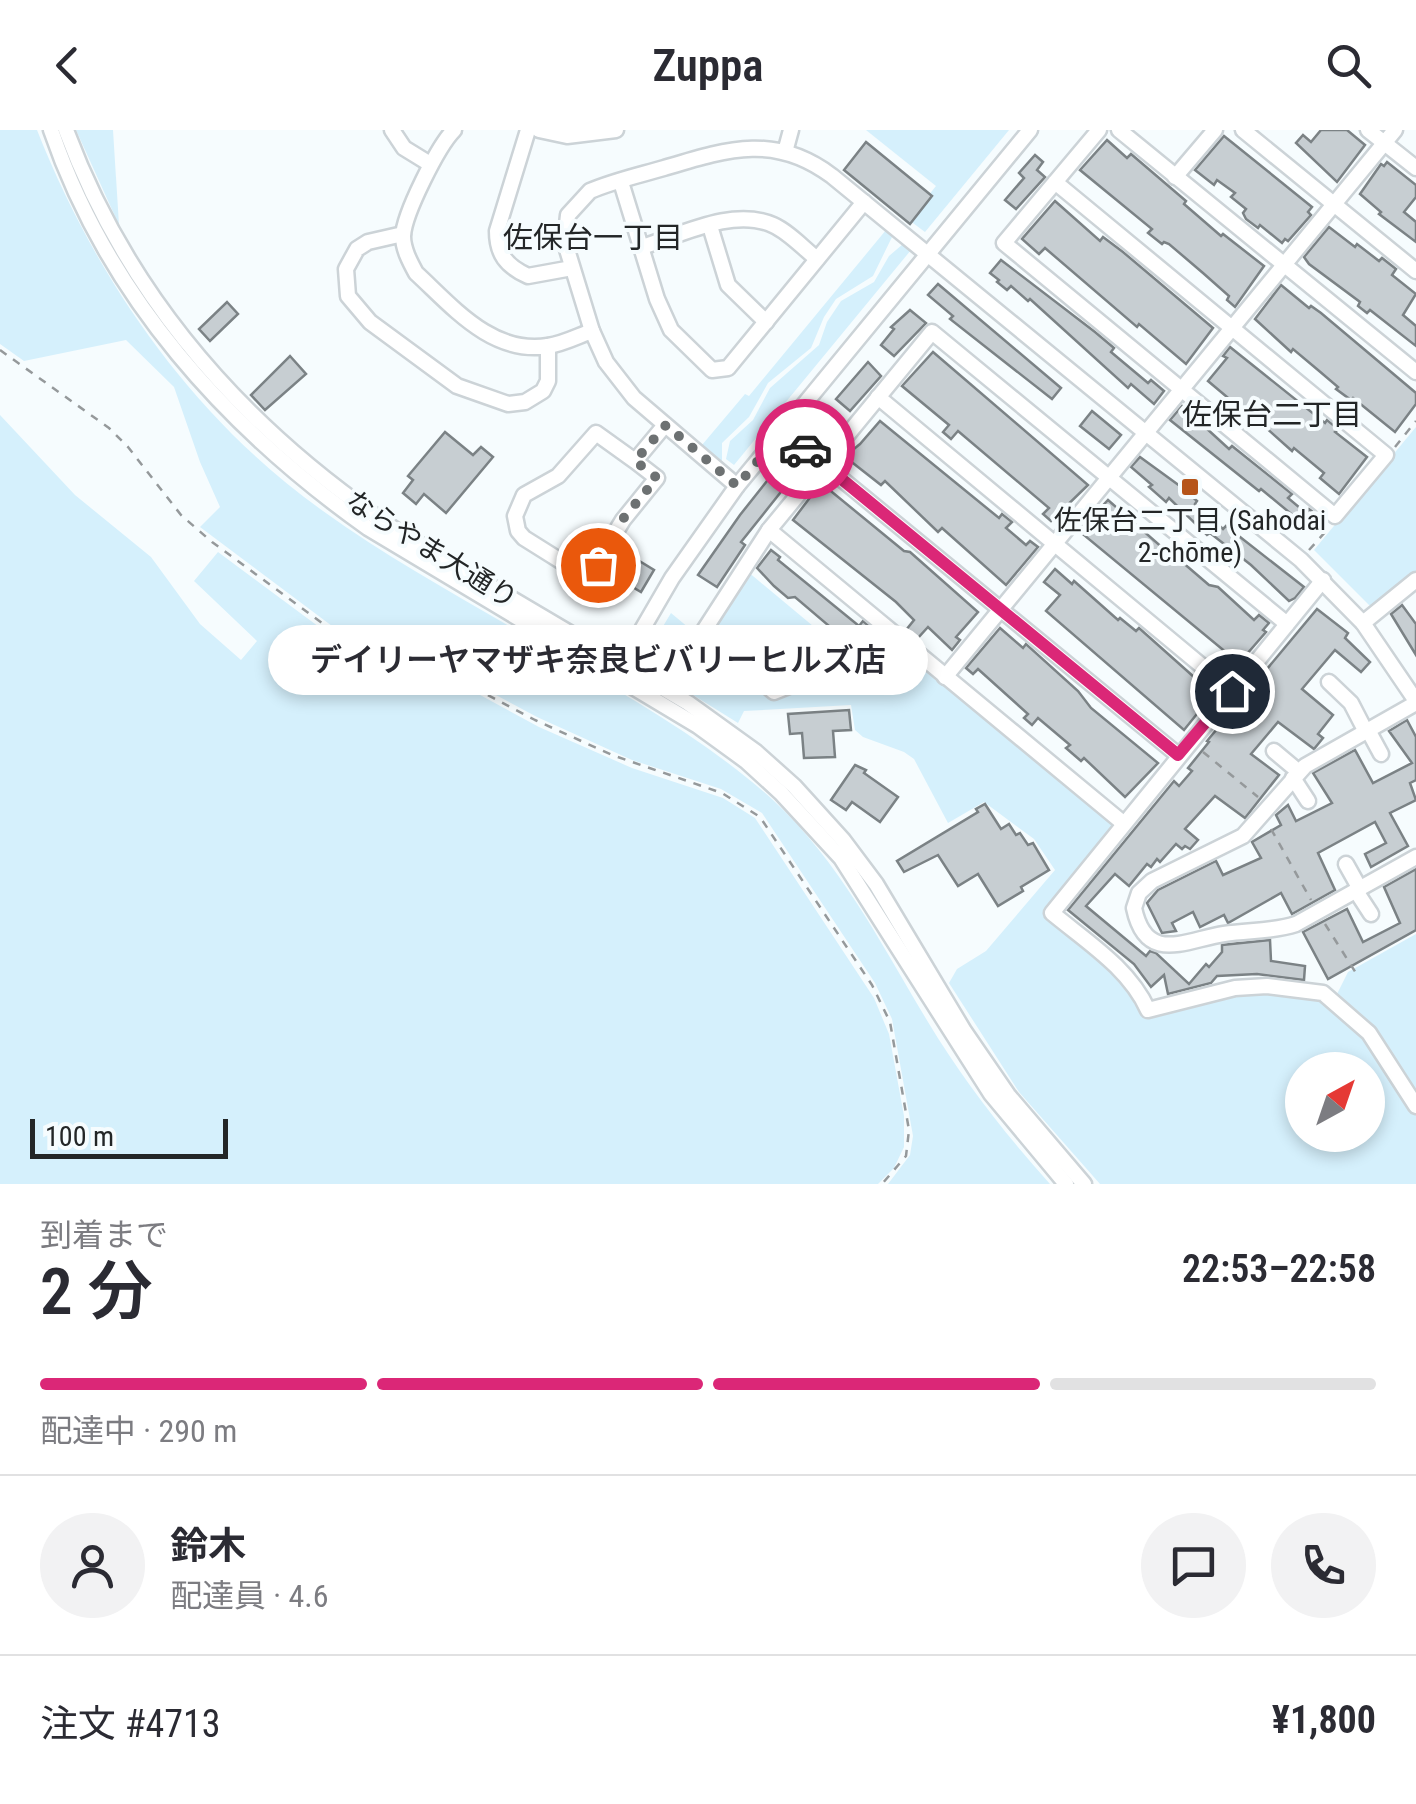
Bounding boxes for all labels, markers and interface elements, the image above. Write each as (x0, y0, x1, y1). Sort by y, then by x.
icon: back (40, 38, 95, 93)
icon: search (1321, 38, 1376, 93)
text: Zuppa (652, 39, 764, 92)
district label: 佐保台一丁目 (503, 220, 683, 255)
district label: 佐保台二丁目 (1182, 397, 1362, 432)
courier (755, 399, 855, 499)
icon: car (778, 422, 833, 477)
marker: 佐保台二丁目 (Sahodai 2-chōme) (1179, 476, 1201, 498)
street label: ならやま大通り (340, 483, 524, 615)
place label: 佐保台二丁目 (Sahodai 2-chōme) (1054, 504, 1326, 569)
pin (556, 523, 641, 608)
icon: bag (571, 538, 626, 593)
callout: デイリーヤマザキ奈良ビバリーヒルズ店 (268, 625, 928, 695)
text: デイリーヤマザキ奈良ビバリーヒルズ店 (310, 641, 886, 679)
pin (1190, 649, 1275, 734)
icon: home (1205, 664, 1260, 719)
north arrow (1285, 1052, 1385, 1152)
map controls (1285, 1052, 1385, 1152)
scale bar (30, 1114, 228, 1158)
text: 100 m (45, 1120, 114, 1153)
text: 到着まで (40, 1216, 168, 1254)
text: 22:53–22:58 (1182, 1247, 1376, 1291)
text: 2 分 (40, 1254, 153, 1330)
text: 配達中 · 290 m (40, 1412, 237, 1450)
button: person (40, 1513, 145, 1618)
button: chat (1141, 1513, 1246, 1618)
button: phone (1271, 1513, 1376, 1618)
text: 鈴木 (170, 1524, 246, 1568)
text: 配達員 · 4.6 (170, 1577, 329, 1615)
text: ¥1,800 (1272, 1698, 1376, 1742)
text: 注文 #4713 (40, 1702, 221, 1746)

